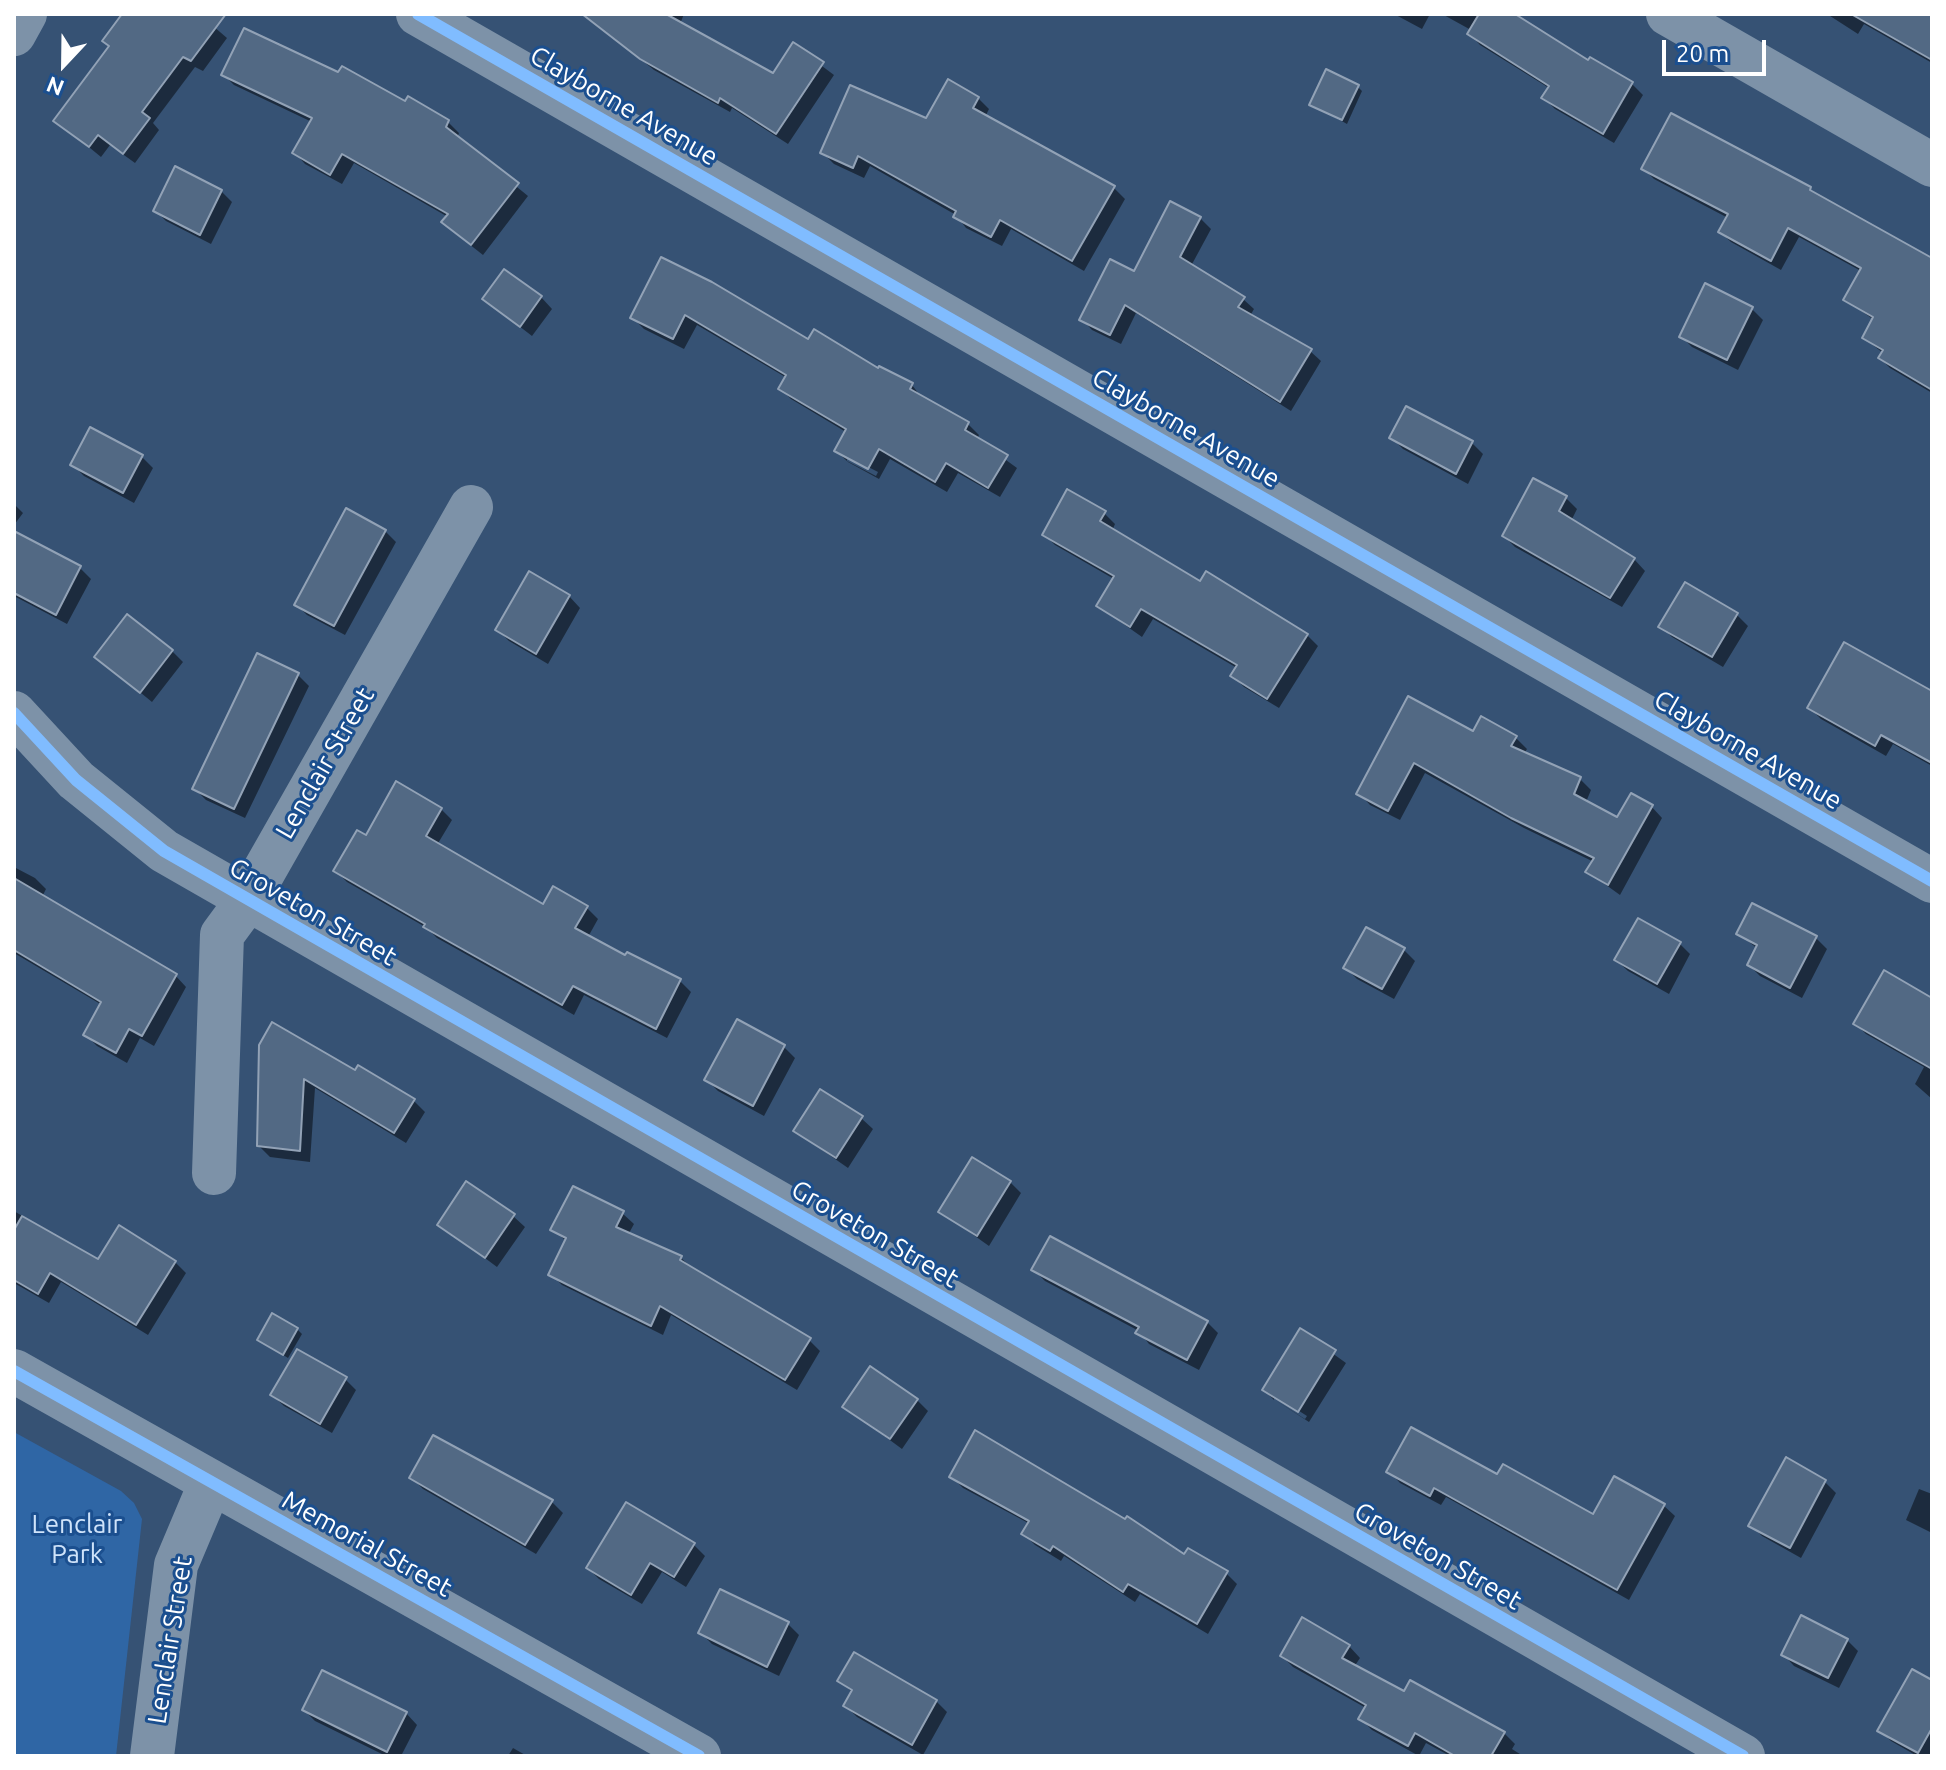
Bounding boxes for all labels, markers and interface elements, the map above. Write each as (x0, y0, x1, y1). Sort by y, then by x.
north arrow (24, 24, 104, 104)
scale bar (1666, 24, 1770, 74)
street label: Clayborne Avenue (525, 40, 723, 172)
text: 20 m (1676, 40, 1729, 67)
text: N (43, 72, 67, 101)
street label: Clayborne Avenue (1087, 362, 1285, 494)
street label: Lenclair Street (269, 682, 381, 844)
street label: Clayborne Avenue (1649, 684, 1847, 816)
street label: Groveton Street (224, 851, 402, 973)
street label: Groveton Street (786, 1173, 964, 1295)
street label: Memorial Street (277, 1484, 457, 1604)
street label: Groveton Street (1349, 1495, 1527, 1617)
park label: Lenclair Park (32, 1508, 122, 1570)
street label: Lenclair Street (141, 1554, 199, 1726)

